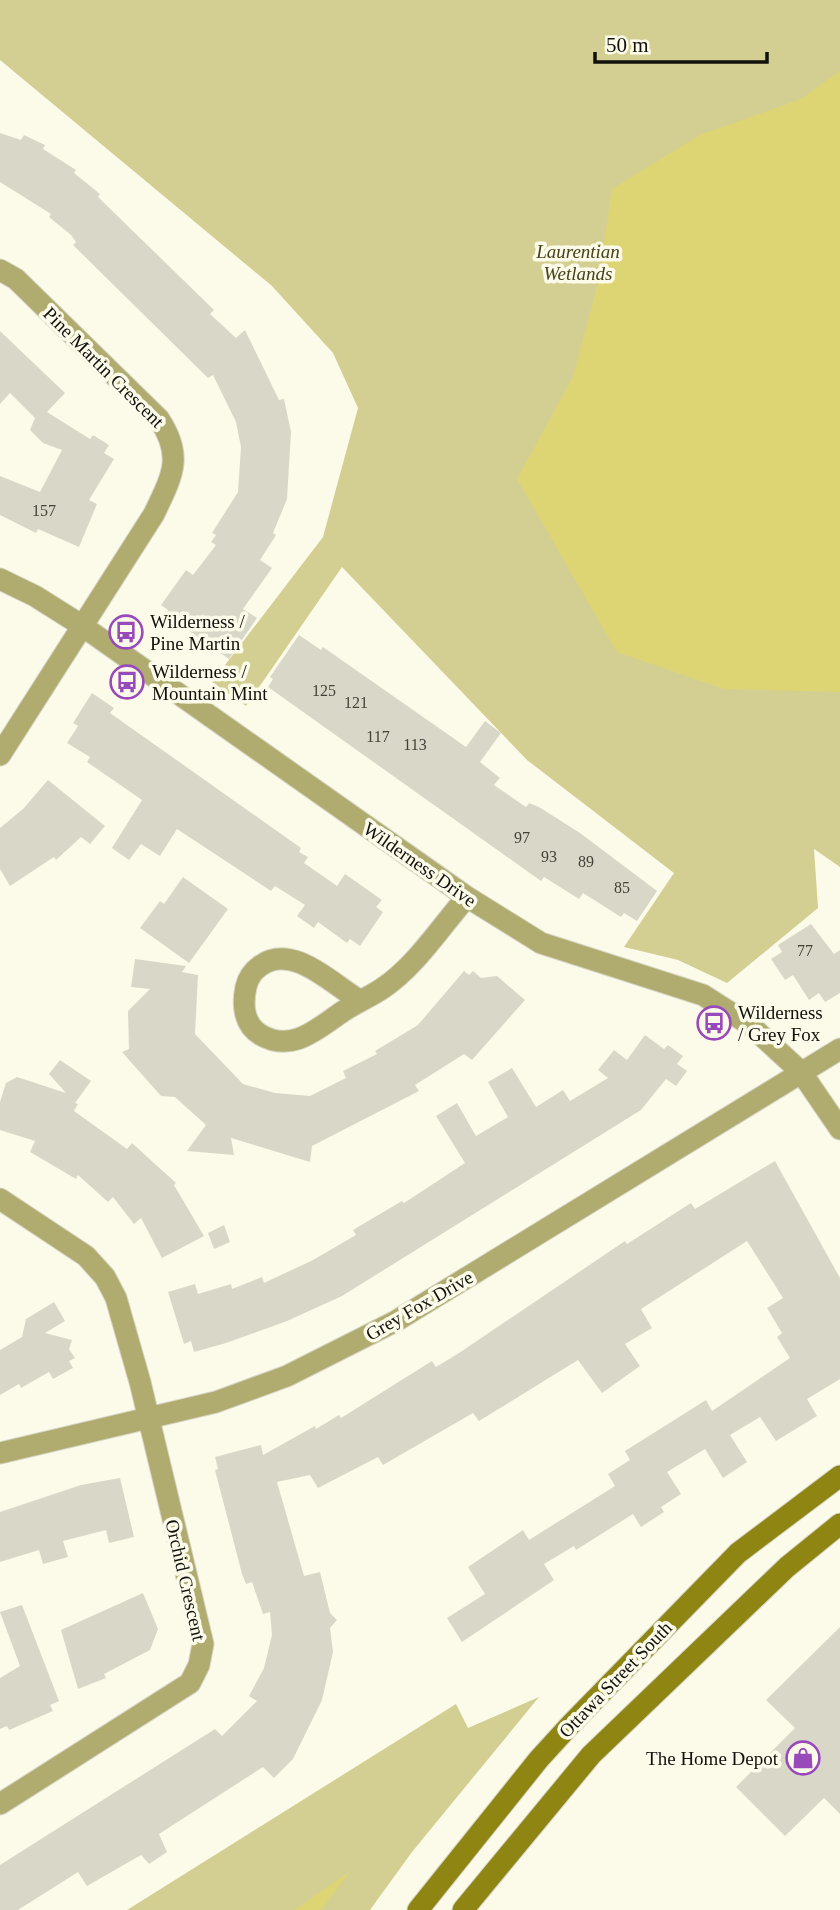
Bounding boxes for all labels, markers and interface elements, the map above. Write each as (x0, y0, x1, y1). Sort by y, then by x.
scale bar (595, 21, 766, 65)
text: 50 m (606, 33, 649, 57)
park label: Laurentian Wetlands (535, 241, 620, 284)
street label: Pine Martin Crescent (39, 303, 169, 432)
house number: 157 (32, 502, 56, 519)
place label: Wilderness / Pine Martin (150, 611, 245, 654)
bus stop icon: Wilderness / Pine Martin (107, 613, 145, 651)
place label: Wilderness / Mountain Mint (152, 661, 268, 704)
bus stop icon: Wilderness / Mountain Mint (108, 663, 146, 701)
house number: 125 (312, 682, 336, 699)
house number: 121 (344, 694, 368, 711)
house number: 117 (366, 728, 390, 745)
house number: 113 (403, 736, 427, 753)
street label: Wilderness Drive (359, 818, 480, 911)
house number: 97 (514, 829, 530, 846)
house number: 93 (541, 848, 557, 865)
house number: 89 (578, 853, 594, 870)
house number: 85 (614, 879, 630, 896)
house number: 77 (797, 942, 813, 959)
place label: Wilderness / Grey Fox (738, 1002, 823, 1045)
bus stop icon: Wilderness / Grey Fox (695, 1004, 733, 1042)
street label: Grey Fox Drive (362, 1266, 477, 1345)
street label: Orchid Crescent (161, 1517, 210, 1644)
street label: Ottawa Street South (555, 1617, 676, 1742)
shop icon: The Home Depot (784, 1739, 822, 1777)
place label: The Home Depot (646, 1748, 779, 1769)

